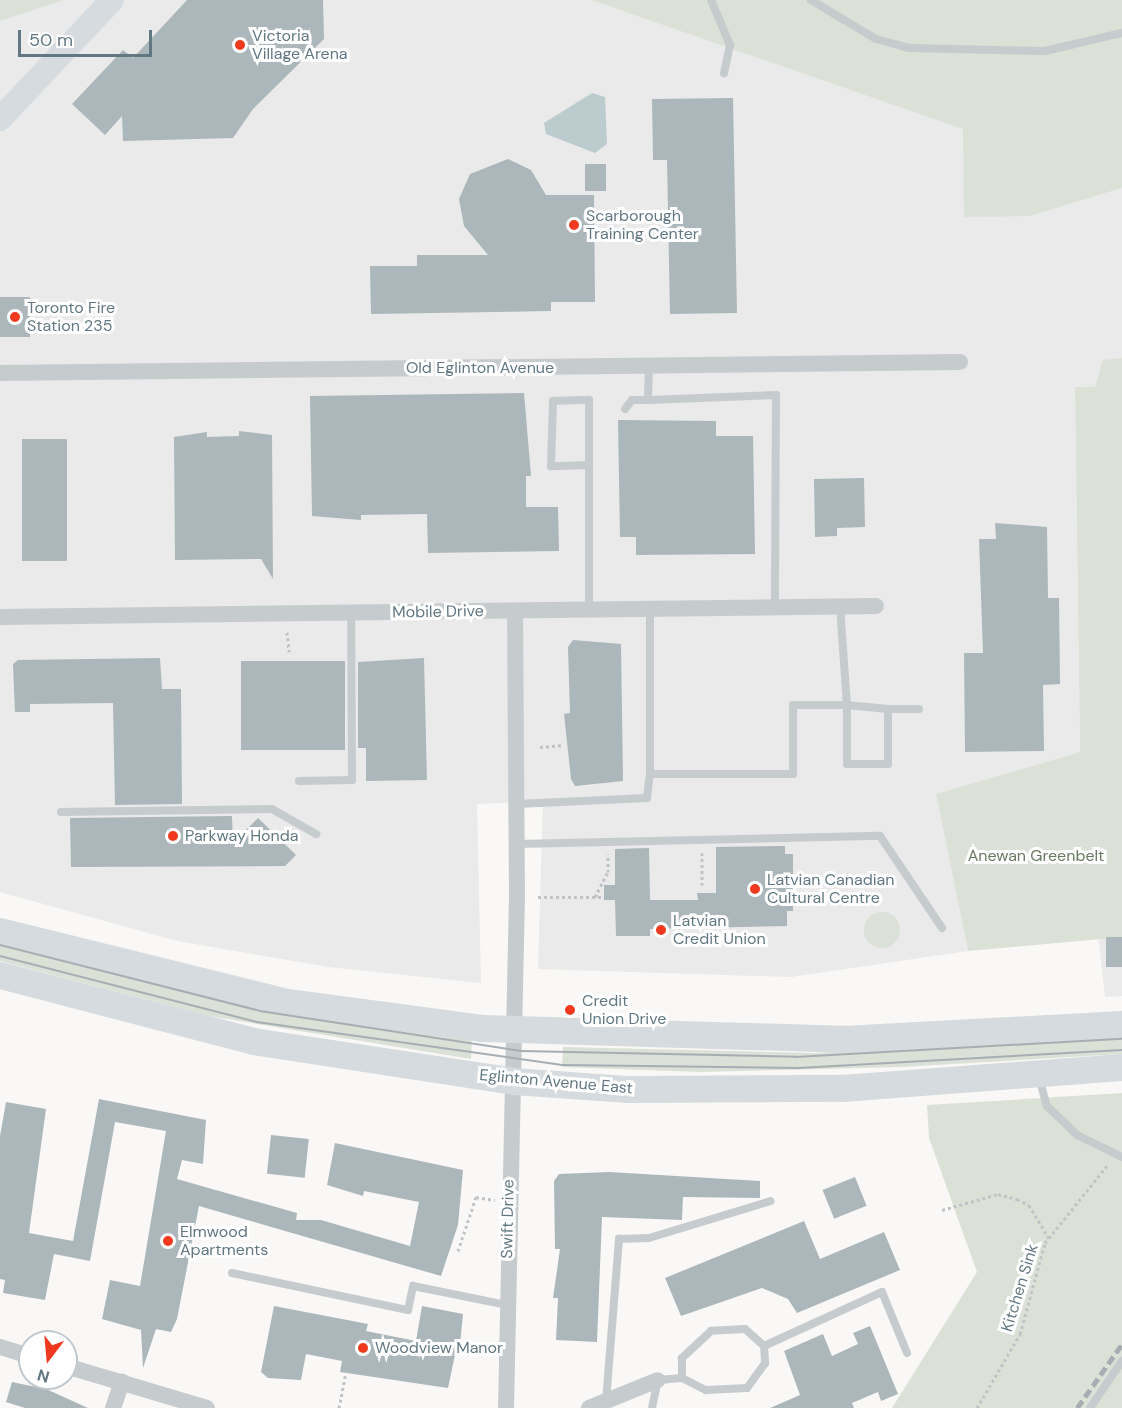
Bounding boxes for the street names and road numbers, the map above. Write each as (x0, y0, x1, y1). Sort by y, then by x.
street label: Old Eglinton Avenue (406, 358, 554, 378)
street label: Mobile Drive (392, 602, 484, 622)
street label: Eglinton Avenue East (479, 1066, 633, 1098)
street label: Swift Drive (498, 1179, 518, 1259)
street label: Kitchen Sink (998, 1242, 1042, 1334)

